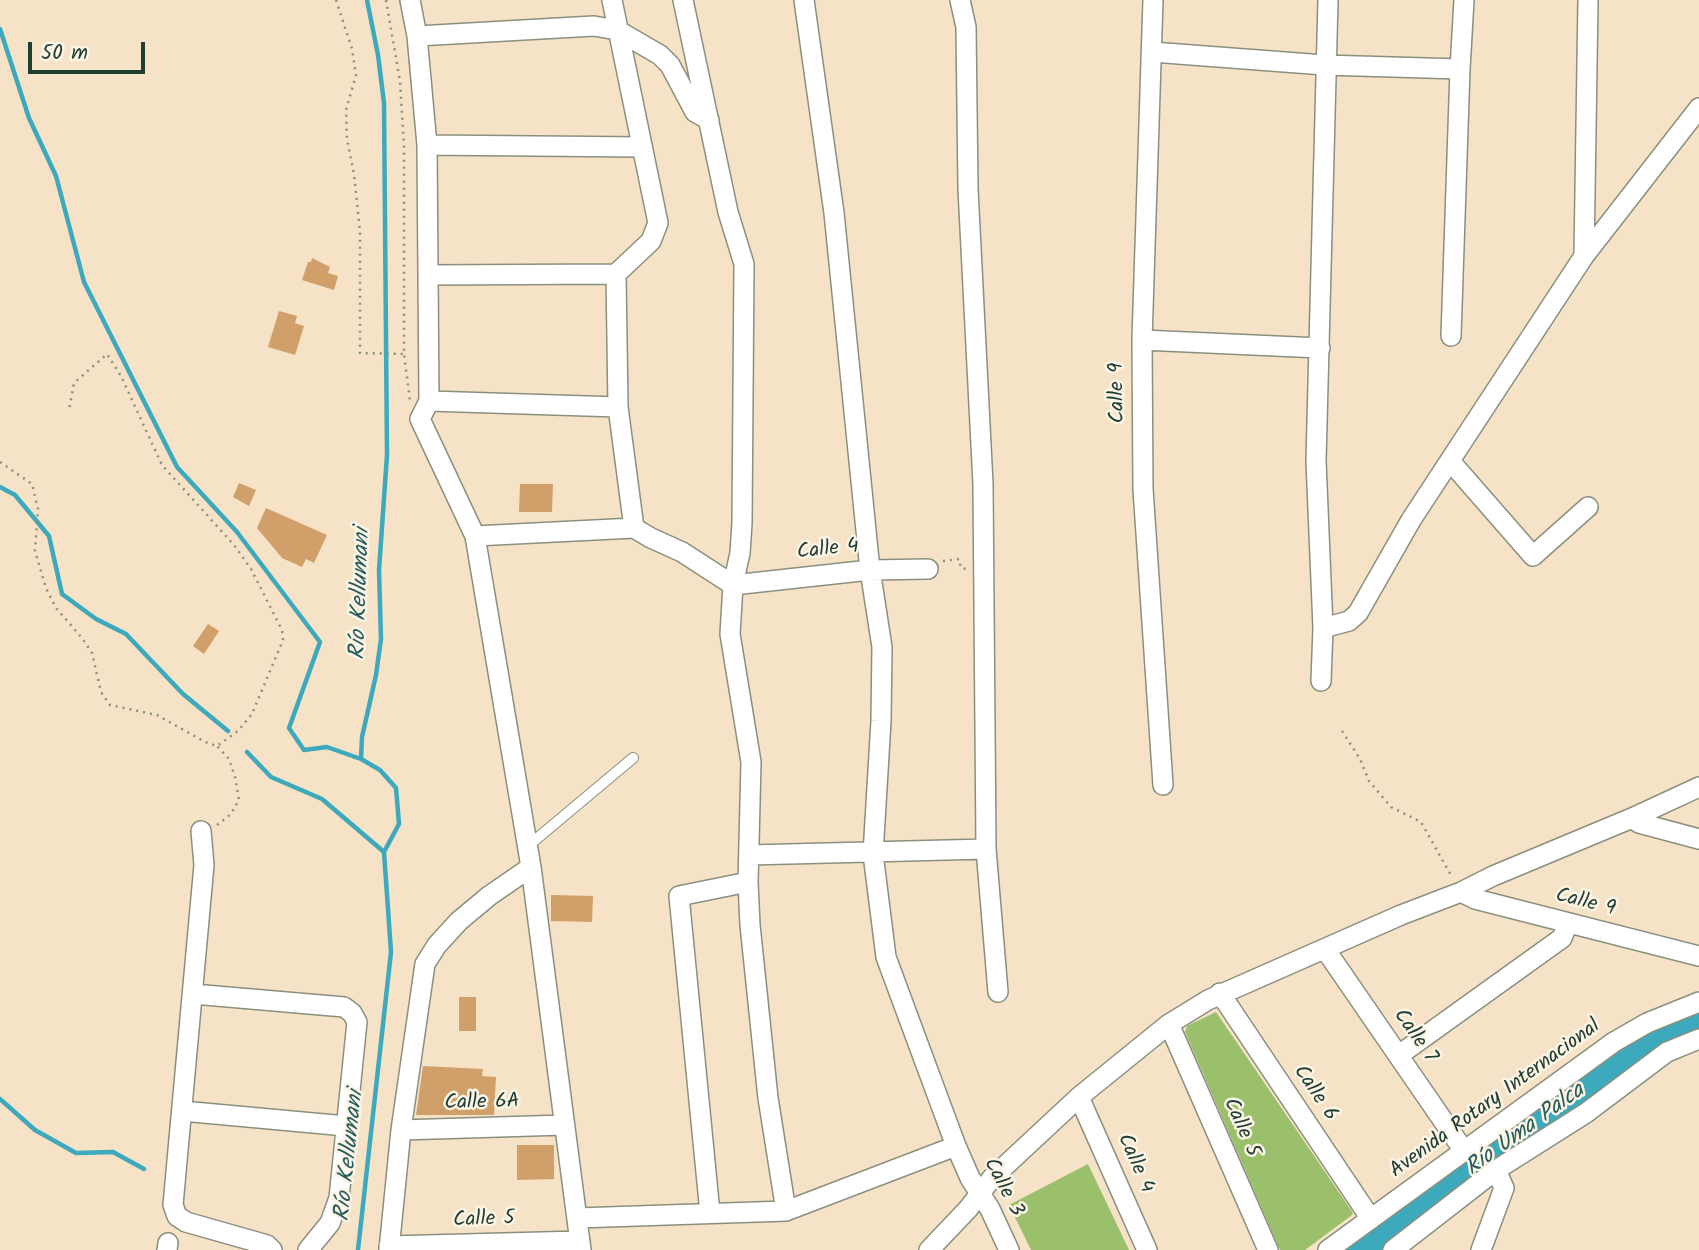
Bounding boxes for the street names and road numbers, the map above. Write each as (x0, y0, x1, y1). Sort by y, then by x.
street label: Calle 9 (1106, 362, 1132, 424)
street label: Calle 4 (796, 535, 860, 567)
street label: Calle 9 (1552, 884, 1618, 924)
street label: Calle 7 (1386, 1005, 1442, 1069)
street label: Avenida Rotary Internacional (1386, 1015, 1606, 1185)
street label: Calle 6 (1286, 1061, 1342, 1127)
street label: Calle 6A (444, 1091, 520, 1117)
street label: Calle 5 (1216, 1095, 1264, 1161)
street label: Calle 4 (1110, 1130, 1158, 1198)
street label: Calle 3 (976, 1154, 1028, 1222)
street label: Calle 5 (453, 1207, 515, 1235)

